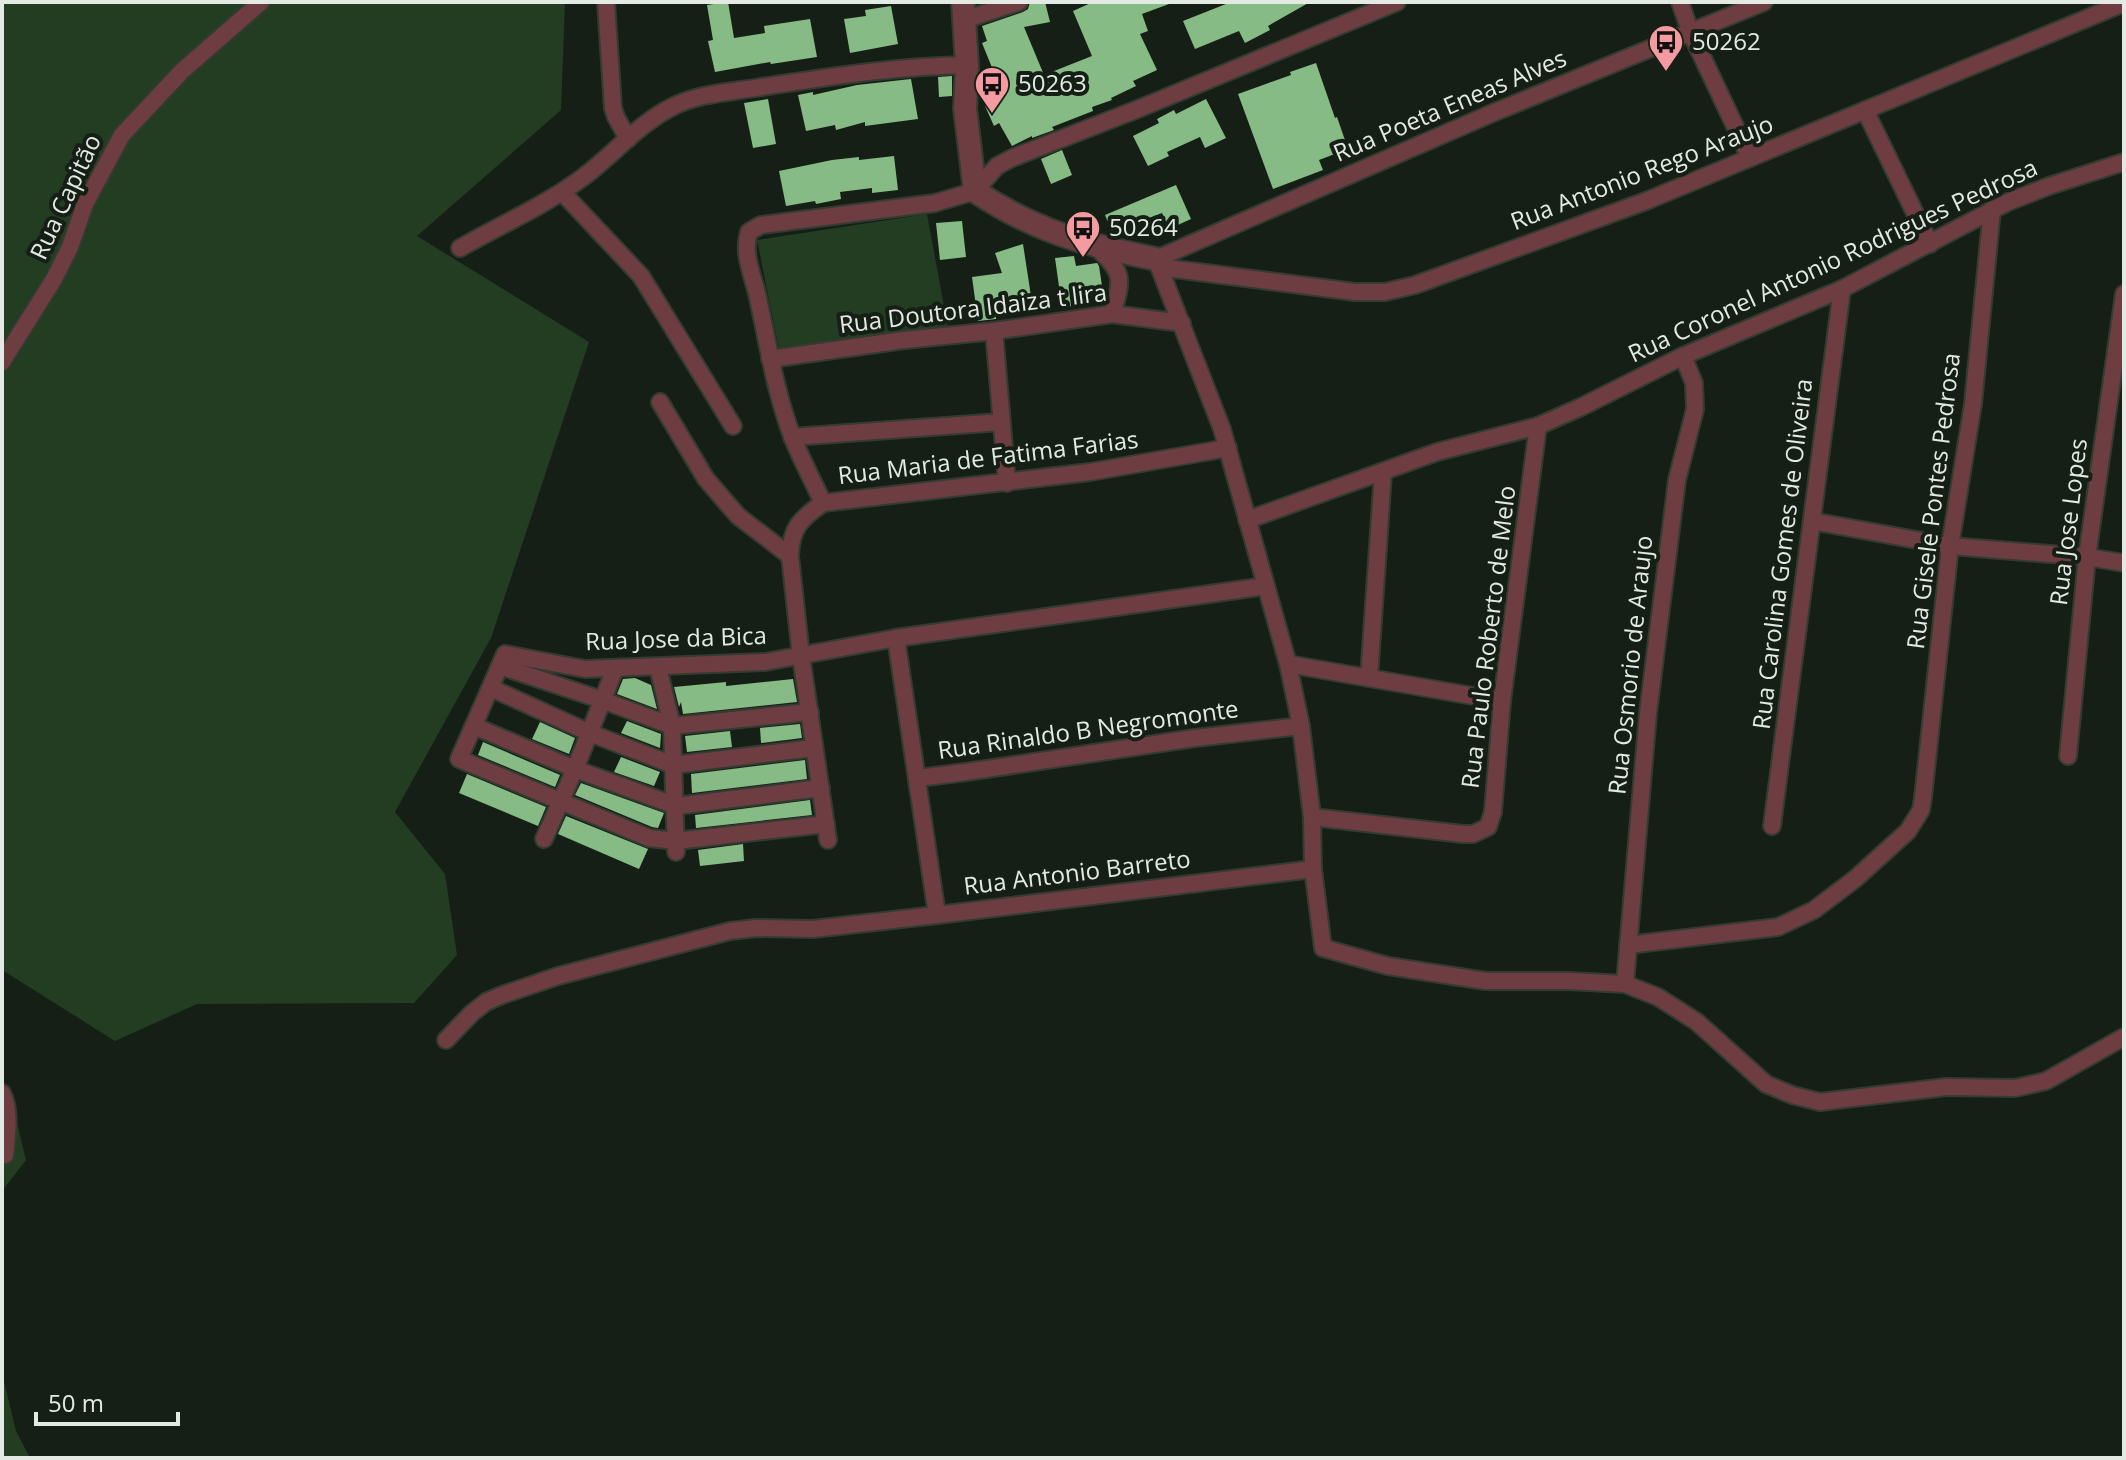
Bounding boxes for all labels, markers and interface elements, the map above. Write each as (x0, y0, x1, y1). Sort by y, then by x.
bus stop icon: 50262 (1647, 23, 1685, 73)
place label: 50262 (1692, 24, 1761, 57)
street label: Rua Poeta Eneas Alves (1328, 41, 1571, 169)
bus stop icon: 50263 (973, 65, 1011, 115)
place label: 50263 (1018, 66, 1087, 99)
street label: Rua Antonio Rego Araujo (1505, 106, 1778, 237)
street label: Rua Capitão (21, 128, 108, 264)
street label: Rua Coronel Antonio Rodrigues Pedrosa (1622, 150, 2042, 369)
bus stop icon: 50264 (1064, 209, 1102, 259)
place label: 50264 (1109, 210, 1178, 243)
street label: Rua Doutora Idaiza t lira (837, 275, 1109, 340)
street label: Rua Gisele Pontes Pedrosa (1898, 351, 1967, 651)
street label: Rua Carolina Gomes de Oliveira (1744, 376, 1819, 731)
street label: Rua Maria de Fatima Farias (836, 422, 1140, 491)
street label: Rua Jose Lopes (2041, 437, 2094, 607)
street label: Rua Paulo Roberto de Melo (1453, 484, 1522, 790)
street label: Rua Osmorio de Araujo (1599, 534, 1660, 796)
street label: Rua Jose da Bica (585, 618, 767, 657)
street label: Rua Rinaldo B Negromonte (935, 691, 1240, 766)
street label: Rua Antonio Barreto (961, 841, 1192, 902)
scale bar (36, 1376, 178, 1426)
text: 50 m (48, 1386, 104, 1419)

